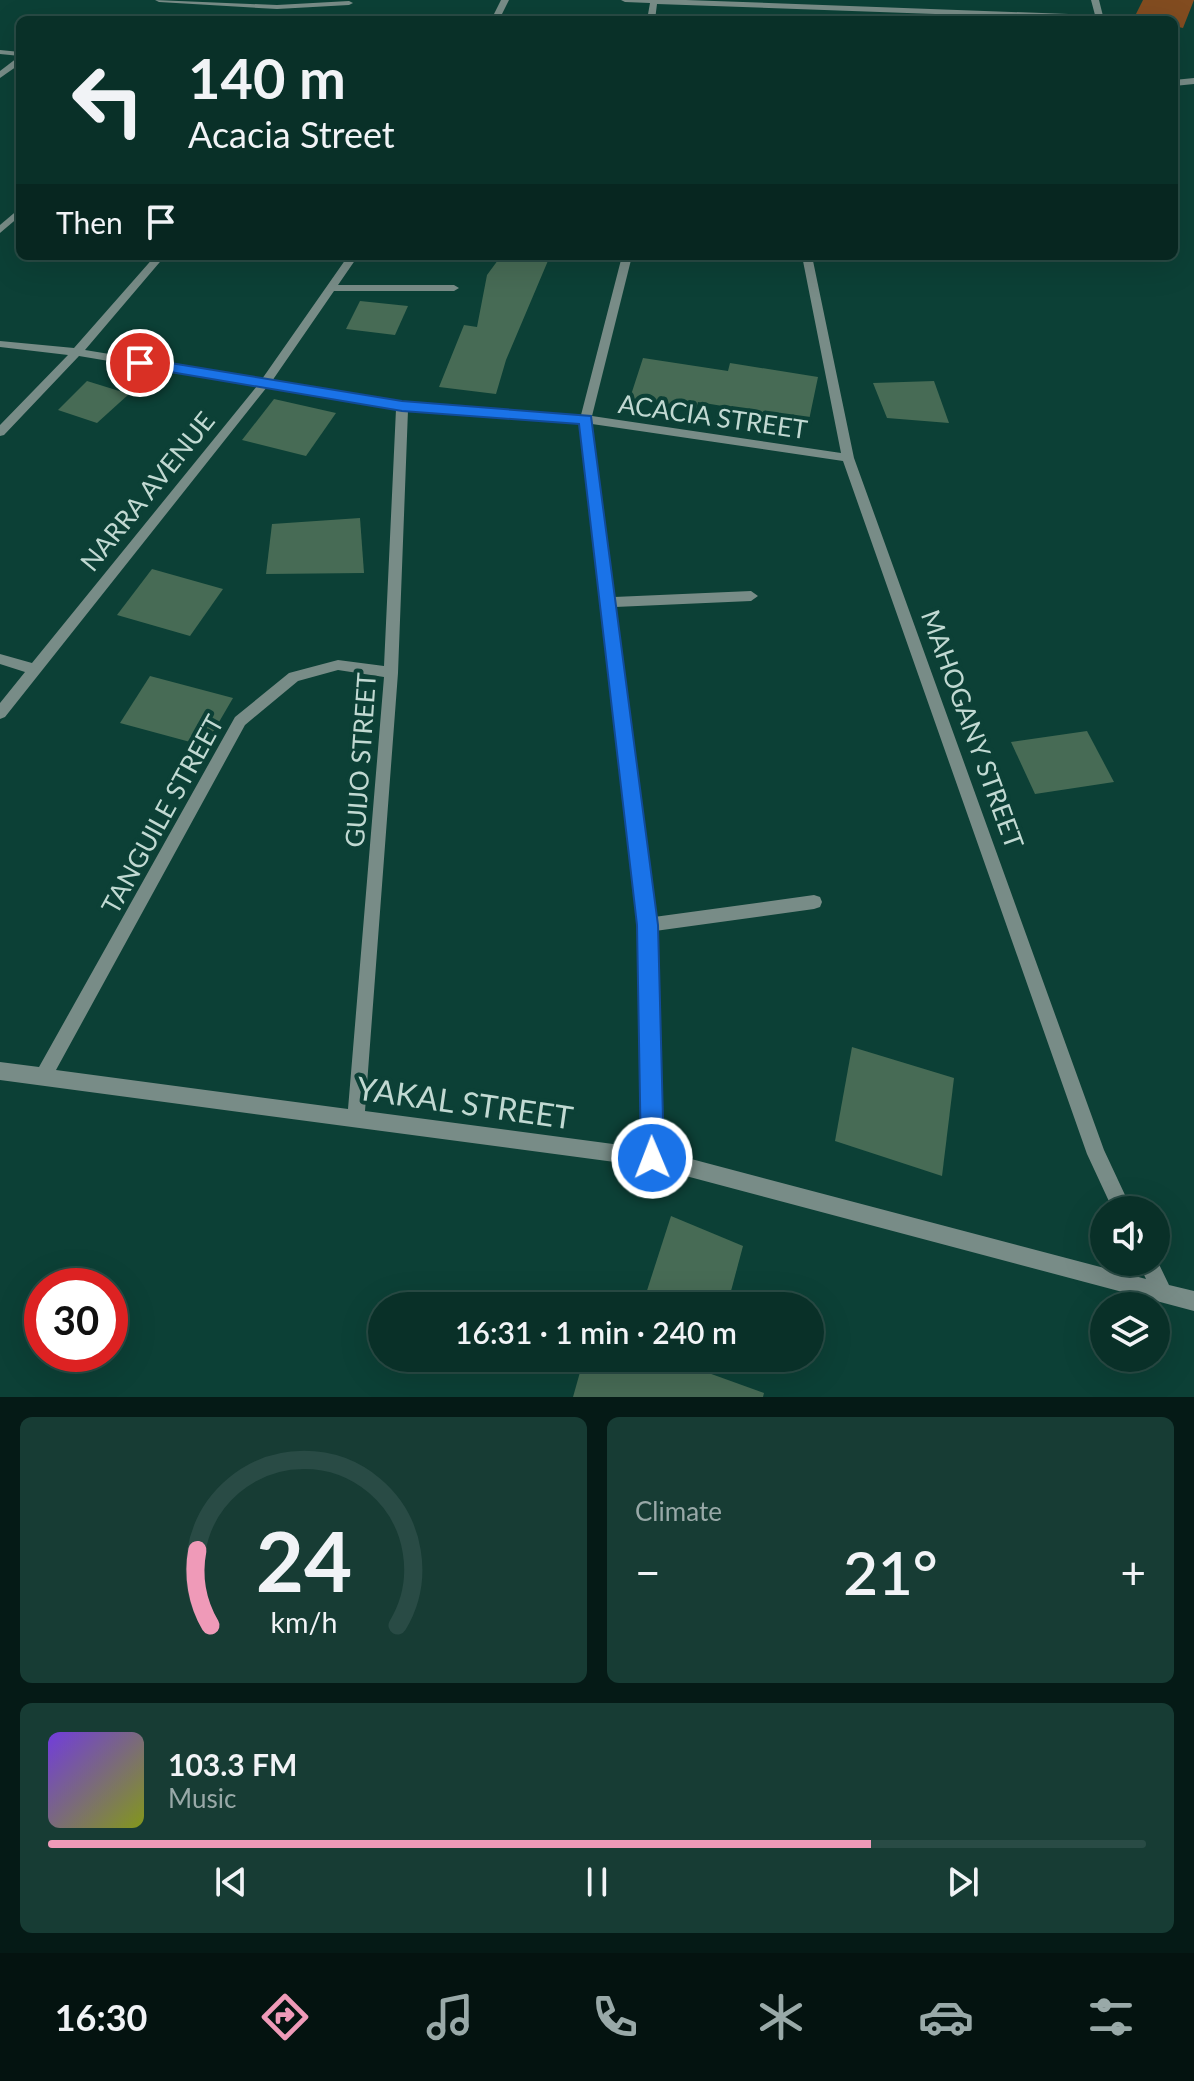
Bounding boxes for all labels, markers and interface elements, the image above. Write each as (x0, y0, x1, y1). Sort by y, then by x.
text: 140 m (188, 44, 346, 111)
icon: left (56, 48, 160, 152)
text: Acacia Street (188, 112, 395, 156)
icon: arrive (139, 200, 183, 244)
text: Then (56, 204, 123, 240)
pin (106, 329, 174, 397)
icon: arrive (118, 341, 162, 385)
street label: ACACIA STREET (616, 387, 810, 445)
street label: NARRA AVENUE (73, 405, 221, 577)
street label: MAHOGANY STREET (915, 605, 1031, 853)
street label: GUIJO STREET (338, 672, 382, 848)
street label: TANGUILE STREET (94, 709, 230, 919)
street label: YAKAL STREET (354, 1068, 576, 1136)
position arrow (610, 1116, 694, 1200)
map controls (1090, 1196, 1170, 1372)
button: sound (1090, 1196, 1170, 1276)
speed limit sign: 30 (24, 1268, 128, 1372)
button: layers (1090, 1292, 1170, 1372)
text: 16:31 · 1 min · 240 m (455, 1314, 737, 1350)
text: Climate (635, 1495, 722, 1527)
text: 24 (255, 1510, 352, 1610)
text: 21° (843, 1536, 938, 1608)
text: − (635, 1546, 661, 1598)
text: + (1120, 1546, 1146, 1598)
text: km/h (270, 1605, 337, 1639)
text: 103.3 FM (168, 1746, 297, 1782)
text: Music (168, 1782, 236, 1814)
icon: previous (209, 1860, 253, 1904)
icon: pause (575, 1860, 619, 1904)
icon: next (941, 1860, 985, 1904)
icon: directions (257, 1989, 313, 2045)
icon: music (422, 1989, 478, 2045)
icon: phone (587, 1989, 643, 2045)
icon: climate (753, 1989, 809, 2045)
icon: car (918, 1989, 974, 2045)
icon: filters (1083, 1989, 1139, 2045)
text: 16:30 (55, 1995, 147, 2039)

